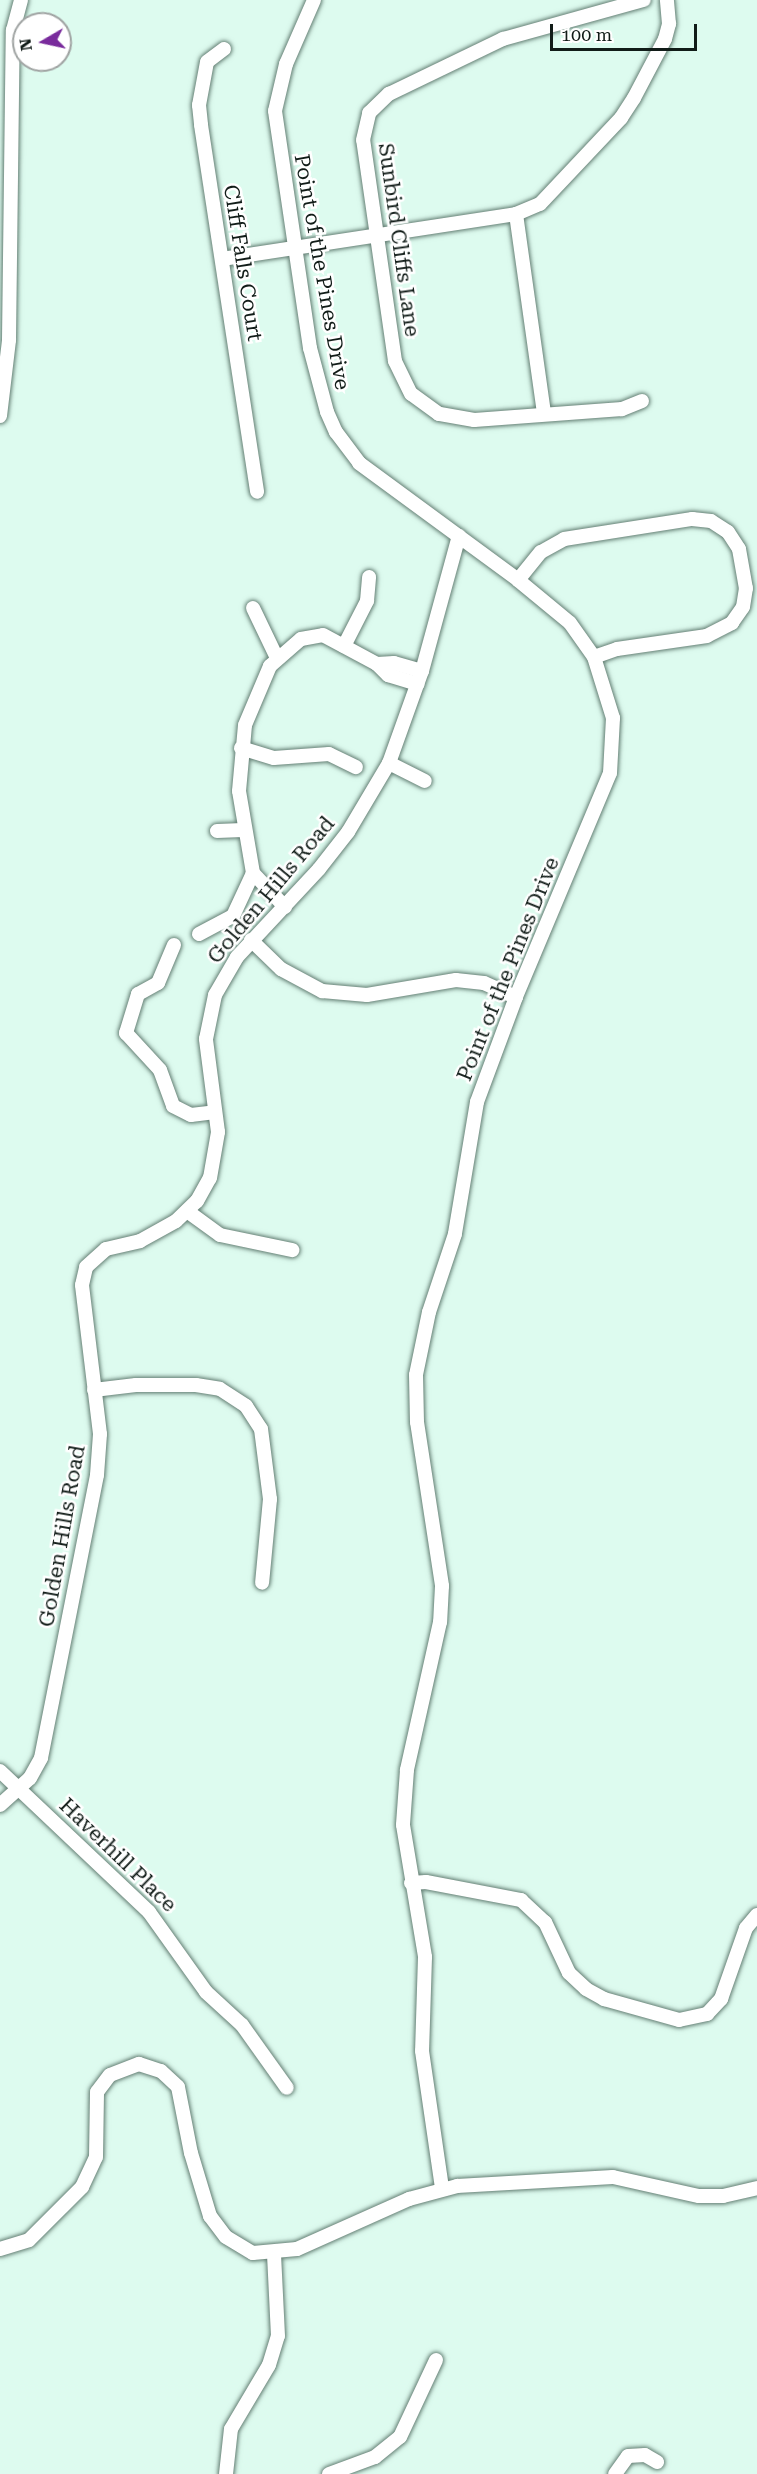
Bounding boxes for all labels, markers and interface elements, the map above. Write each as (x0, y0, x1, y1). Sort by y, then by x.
north arrow (12, 12, 72, 72)
scale bar (553, 12, 700, 50)
text: 100 m (561, 24, 612, 45)
text: N (15, 37, 36, 52)
street label: Sunbird Cliffs Lane (373, 142, 425, 338)
street label: Point of the Pines Drive (289, 152, 355, 392)
street label: Cliff Falls Court (218, 183, 268, 343)
street label: Golden Hills Road (202, 811, 340, 969)
street label: Point of the Pines Drive (452, 853, 564, 1085)
street label: Golden Hills Road (34, 1443, 90, 1629)
street label: Haverhill Place (54, 1793, 182, 1917)

